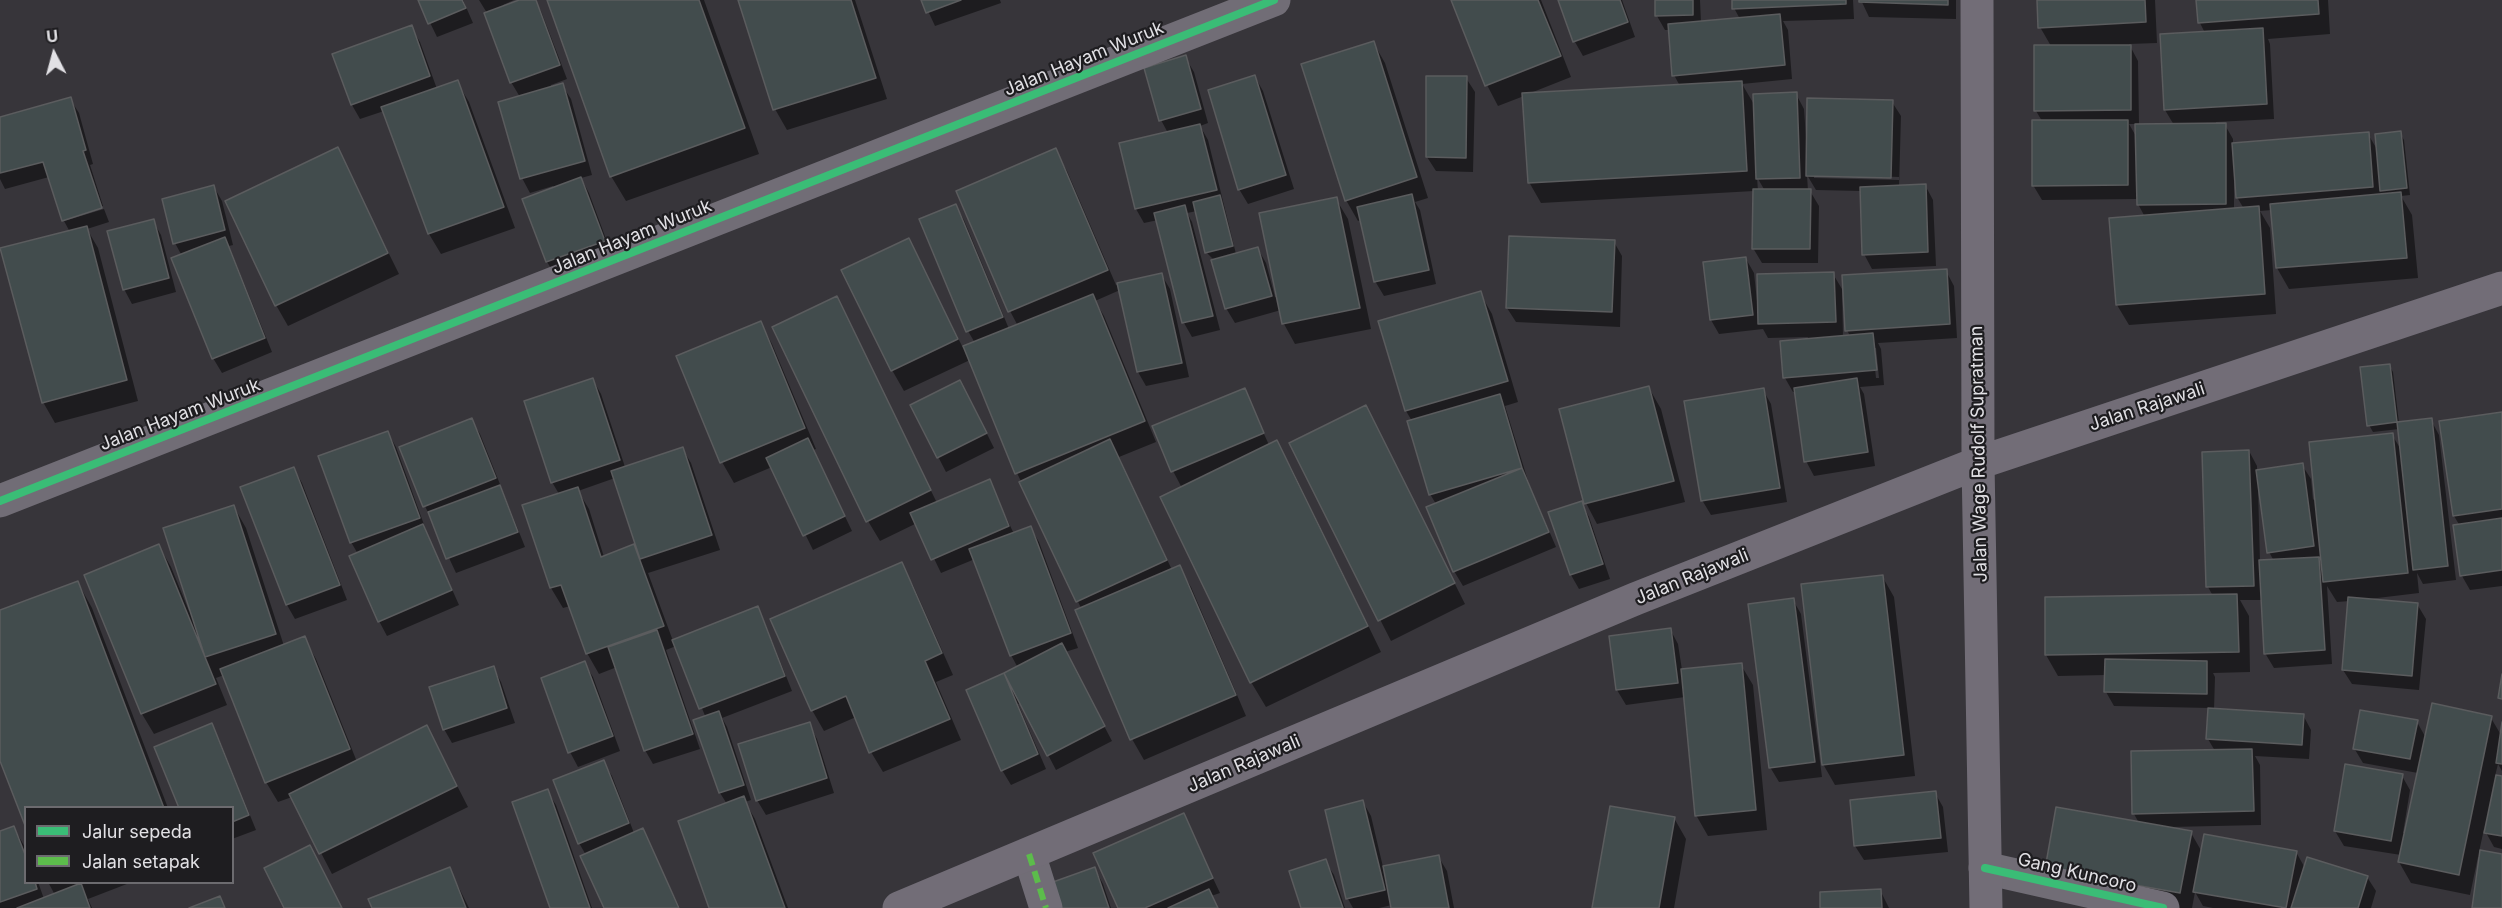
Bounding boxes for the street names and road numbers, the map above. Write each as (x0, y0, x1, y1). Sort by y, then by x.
street label: Jalan Hayam Wuruk (1001, 17, 1167, 101)
street label: Jalan Hayam Wuruk (549, 195, 715, 279)
street label: Jalan Wage Rudolf Supratman (1966, 325, 1992, 583)
street label: Jalan Hayam Wuruk (97, 374, 263, 456)
street label: Jalan Rajawali (2087, 378, 2207, 436)
street label: Jalan Rajawali (1632, 544, 1752, 610)
street label: Jalan Rajawali (1184, 731, 1304, 797)
street label: Gang Kuncoro (2015, 849, 2139, 897)

